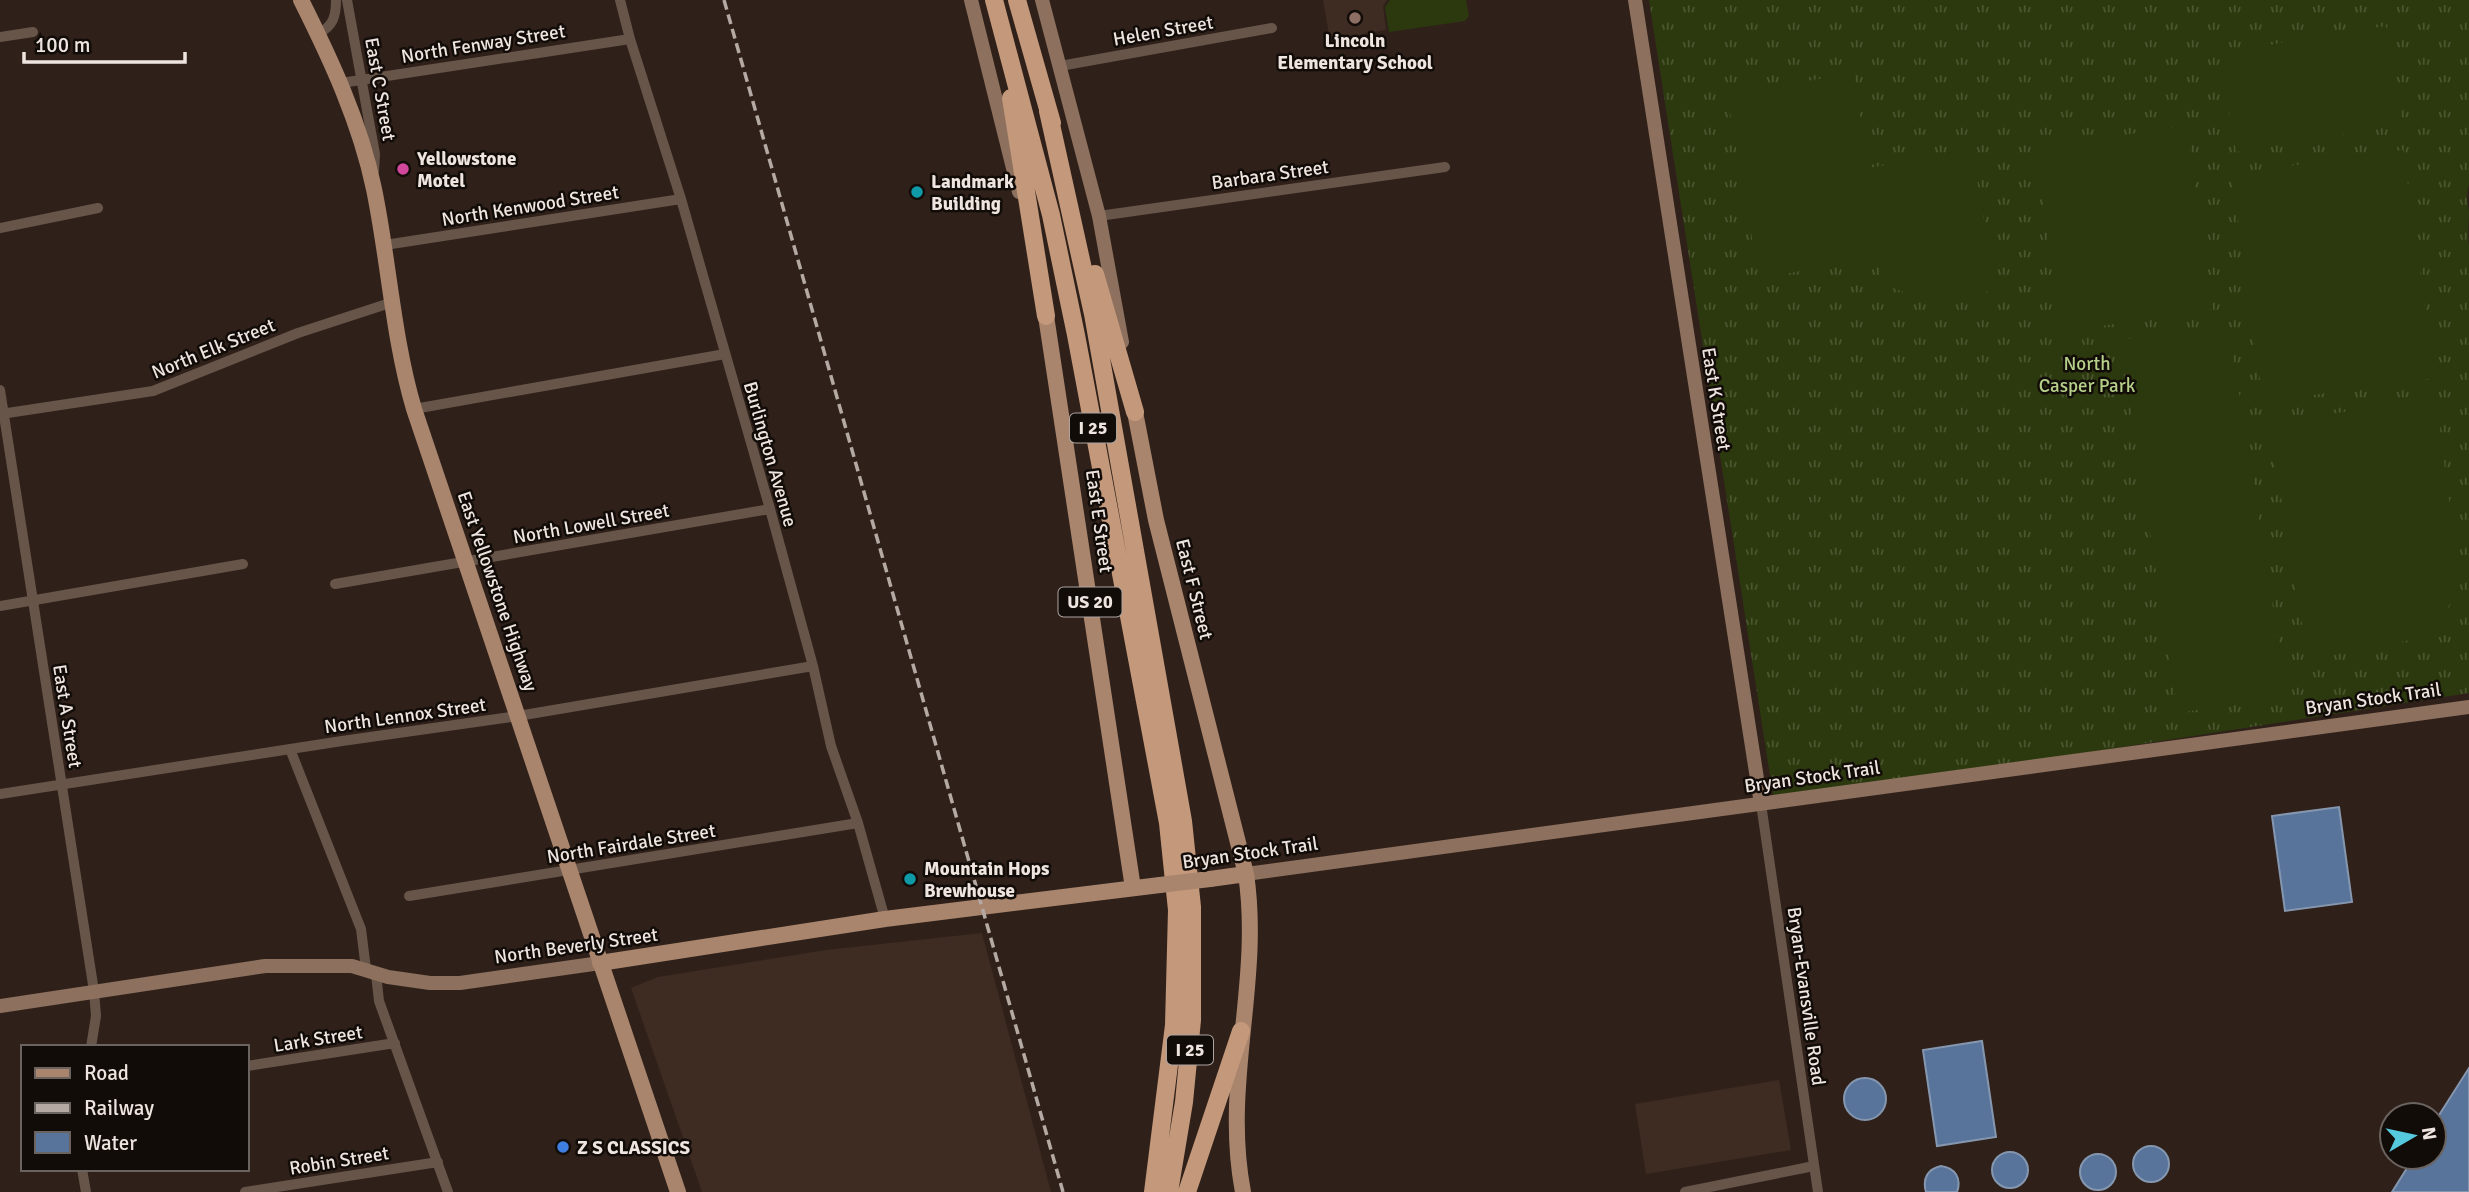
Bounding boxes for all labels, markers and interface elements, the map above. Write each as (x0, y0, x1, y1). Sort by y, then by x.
street label: Helen Street (1111, 10, 1215, 52)
marker: Lincoln Elementary School (1347, 10, 1363, 26)
street label: North Fenway Street (399, 19, 567, 69)
scale bar (24, 21, 186, 65)
place label: Lincoln Elementary School (1277, 29, 1433, 75)
text: 100 m (35, 32, 90, 58)
street label: East C Street (359, 36, 401, 143)
place label: Yellowstone Motel (416, 147, 516, 193)
street label: Barbara Street (1210, 155, 1331, 195)
marker: Yellowstone Motel (395, 161, 411, 177)
place label: Landmark Building (931, 170, 1014, 216)
street label: North Kenwood Street (440, 180, 621, 232)
marker: Landmark Building (909, 184, 925, 200)
street label: North Elk Street (148, 313, 279, 385)
street label: East K Street (1696, 346, 1736, 453)
park label: North Casper Park (2039, 352, 2136, 398)
street label: Burlington Avenue (738, 379, 802, 530)
road number: I 25 (1070, 414, 1116, 442)
street label: East E Street (1080, 468, 1118, 575)
street label: East Yellowstone Highway (452, 488, 543, 695)
street label: North Lowell Street (511, 498, 671, 550)
street label: East F Street (1170, 536, 1218, 642)
road number: US 20 (1058, 588, 1122, 616)
street label: East A Street (47, 663, 87, 770)
street label: Bryan Stock Trail (2304, 678, 2443, 720)
street label: North Lennox Street (323, 693, 488, 739)
street label: Bryan Stock Trail (1743, 756, 1882, 798)
street label: North Fairdale Street (545, 819, 718, 869)
street label: Bryan Stock Trail (1181, 832, 1320, 874)
place label: Mountain Hops Brewhouse (924, 857, 1049, 903)
marker: Mountain Hops Brewhouse (902, 871, 918, 887)
street label: Bryan-Evansville Road (1782, 905, 1830, 1087)
street label: North Beverly Street (493, 923, 660, 969)
street label: Lark Street (272, 1020, 365, 1058)
road number: I 25 (1167, 1036, 1213, 1064)
legend (21, 1045, 248, 1171)
text: Road (84, 1060, 129, 1086)
text: Railway (84, 1095, 154, 1121)
north arrow (2378, 1101, 2448, 1171)
text: N (2416, 1125, 2442, 1142)
text: Water (84, 1130, 137, 1156)
place label: Z S CLASSICS (577, 1136, 690, 1160)
marker: Z S CLASSICS (555, 1139, 571, 1155)
street label: Robin Street (288, 1141, 391, 1181)

